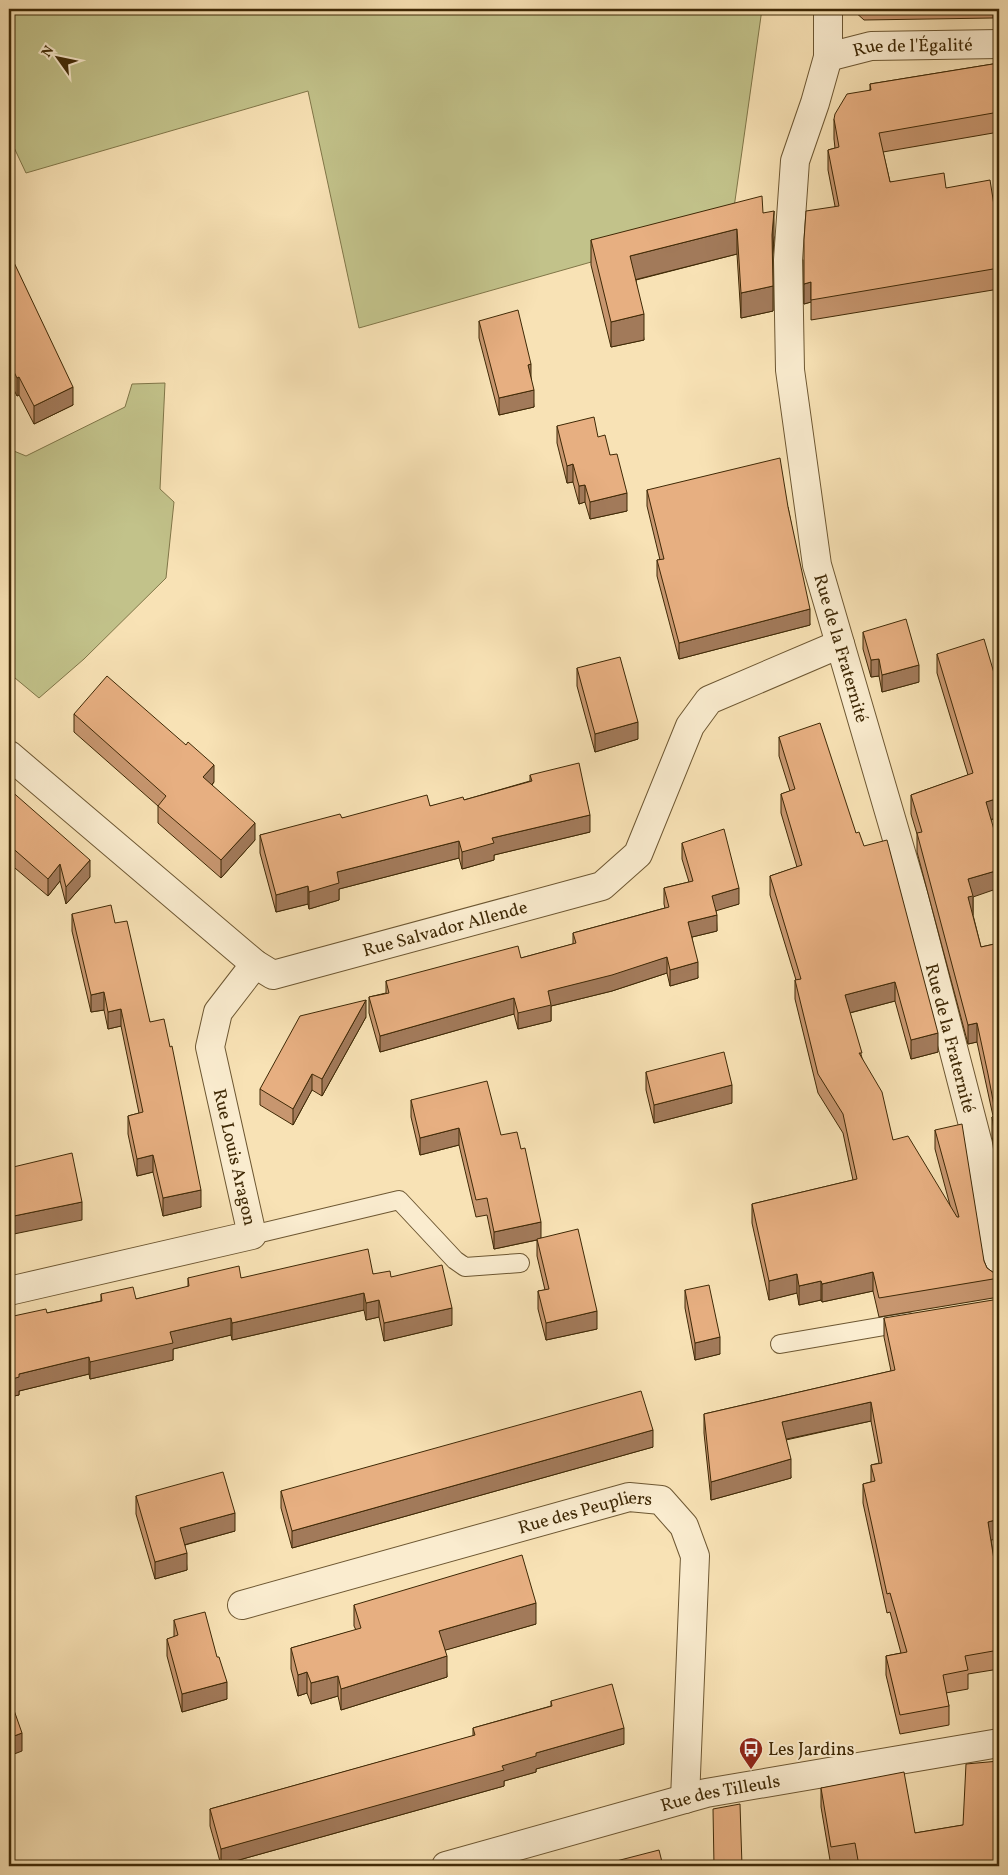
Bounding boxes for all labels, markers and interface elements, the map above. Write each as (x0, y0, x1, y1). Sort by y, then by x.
north arrow (32, 32, 82, 82)
street label: Rue de l'Égalité (850, 33, 973, 64)
text: N (38, 42, 59, 61)
street label: Rue de la Fraternité (806, 571, 873, 726)
street label: Rue Salvador Allende (360, 896, 531, 964)
street label: Rue de la Fraternité (918, 961, 981, 1116)
street label: Rue Louis Aragon (206, 1086, 262, 1229)
street label: Rue des Peupliers (515, 1486, 653, 1541)
bus stop icon: Les Jardins (738, 1736, 764, 1770)
place label: Les Jardins (768, 1738, 854, 1763)
street label: Rue des Tilleuls (658, 1770, 782, 1819)

